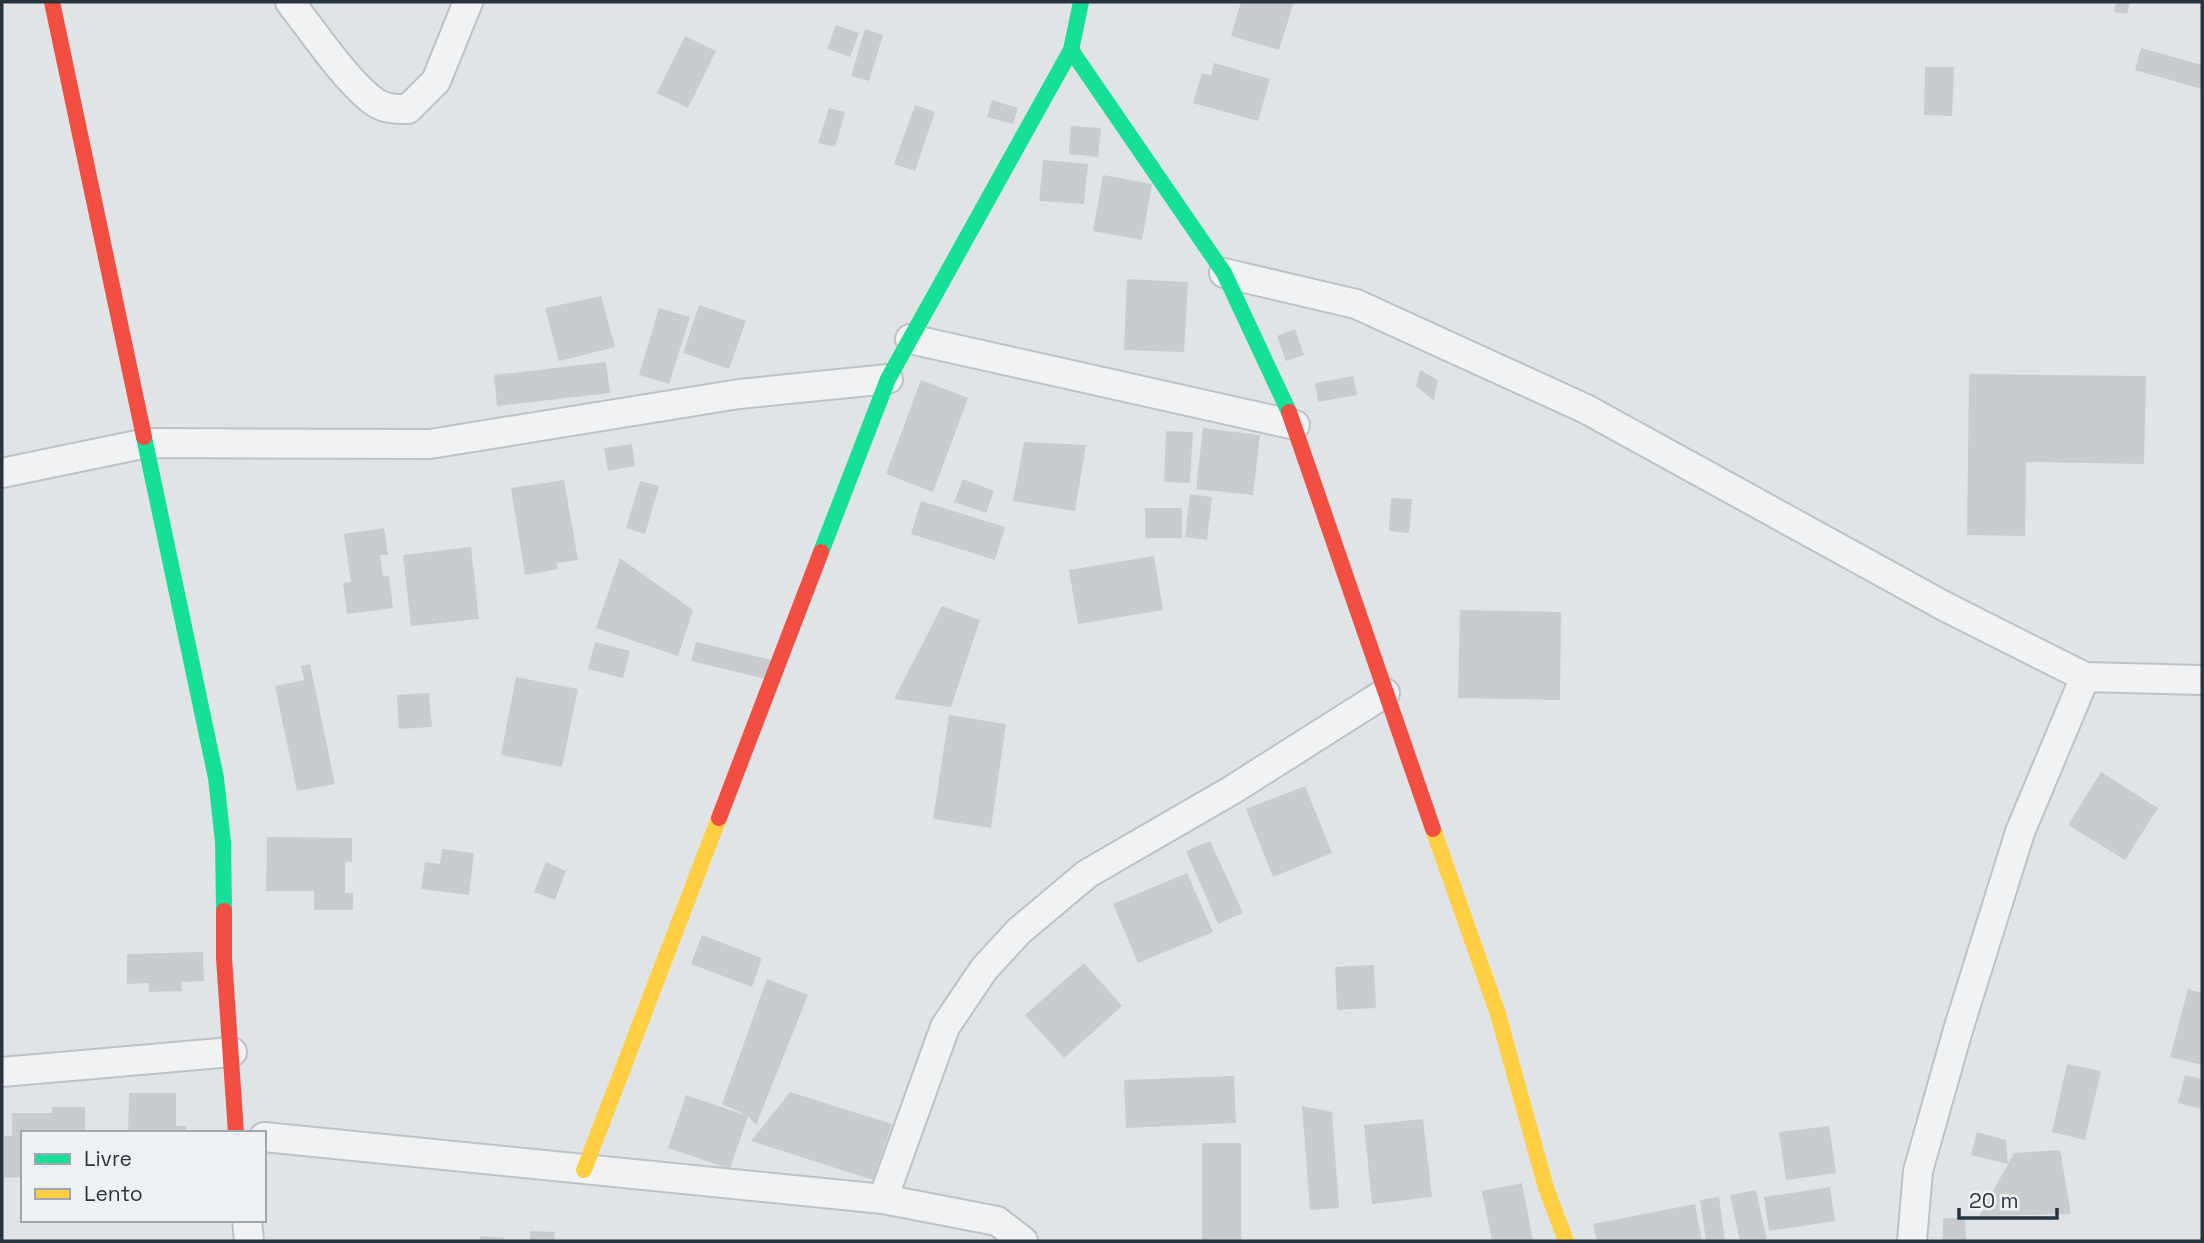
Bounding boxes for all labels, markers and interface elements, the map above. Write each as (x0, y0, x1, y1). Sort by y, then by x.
legend (21, 1131, 266, 1222)
text: Livre (84, 1145, 132, 1172)
scale bar (1959, 1176, 2057, 1220)
text: Lento (84, 1180, 143, 1207)
text: 20 m (1969, 1187, 2019, 1214)

